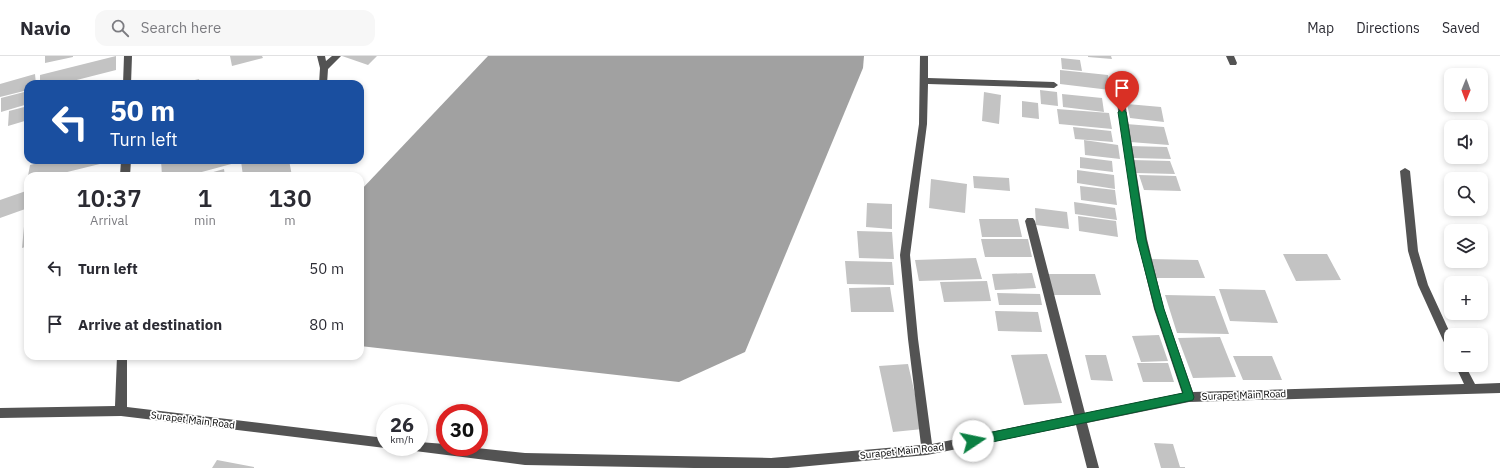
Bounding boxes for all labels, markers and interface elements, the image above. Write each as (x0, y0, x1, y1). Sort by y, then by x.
search box (95, 10, 375, 46)
text: Navio (20, 16, 71, 40)
icon: search (109, 17, 131, 39)
text: Search here (141, 18, 221, 37)
text: Map (1307, 19, 1334, 37)
text: Directions (1356, 19, 1420, 37)
text: Saved (1442, 19, 1480, 37)
north arrow (1444, 68, 1488, 112)
map controls (1444, 68, 1488, 372)
pin (1105, 71, 1139, 112)
icon: arrive (1111, 77, 1133, 99)
text: 50 m (110, 92, 175, 129)
icon: left (44, 96, 96, 148)
button: sound (1444, 120, 1488, 164)
text: Turn left (110, 128, 178, 151)
button: search (1444, 172, 1488, 216)
text: 10:37 (76, 182, 142, 214)
text: 1 (198, 182, 212, 214)
text: 130 (268, 182, 312, 214)
text: Arrival (90, 212, 128, 229)
text: min (194, 212, 216, 229)
text: m (284, 212, 296, 229)
button: layers (1444, 224, 1488, 268)
icon: left (44, 257, 66, 279)
text: Turn left (78, 259, 138, 278)
text: 50 m (309, 259, 344, 278)
button: + (1444, 276, 1488, 320)
icon: arrive (44, 313, 66, 335)
text: Arrive at destination (78, 315, 222, 334)
text: 80 m (309, 315, 344, 334)
button: − (1444, 328, 1488, 372)
street label: Surapet Main Road (1201, 387, 1287, 403)
speed limit sign: 30 (436, 404, 488, 456)
street label: Surapet Main Road (150, 408, 236, 432)
text: 26 (390, 411, 414, 438)
position arrow (952, 420, 994, 462)
text: km/h (390, 433, 414, 446)
street label: Surapet Main Road (859, 440, 945, 462)

